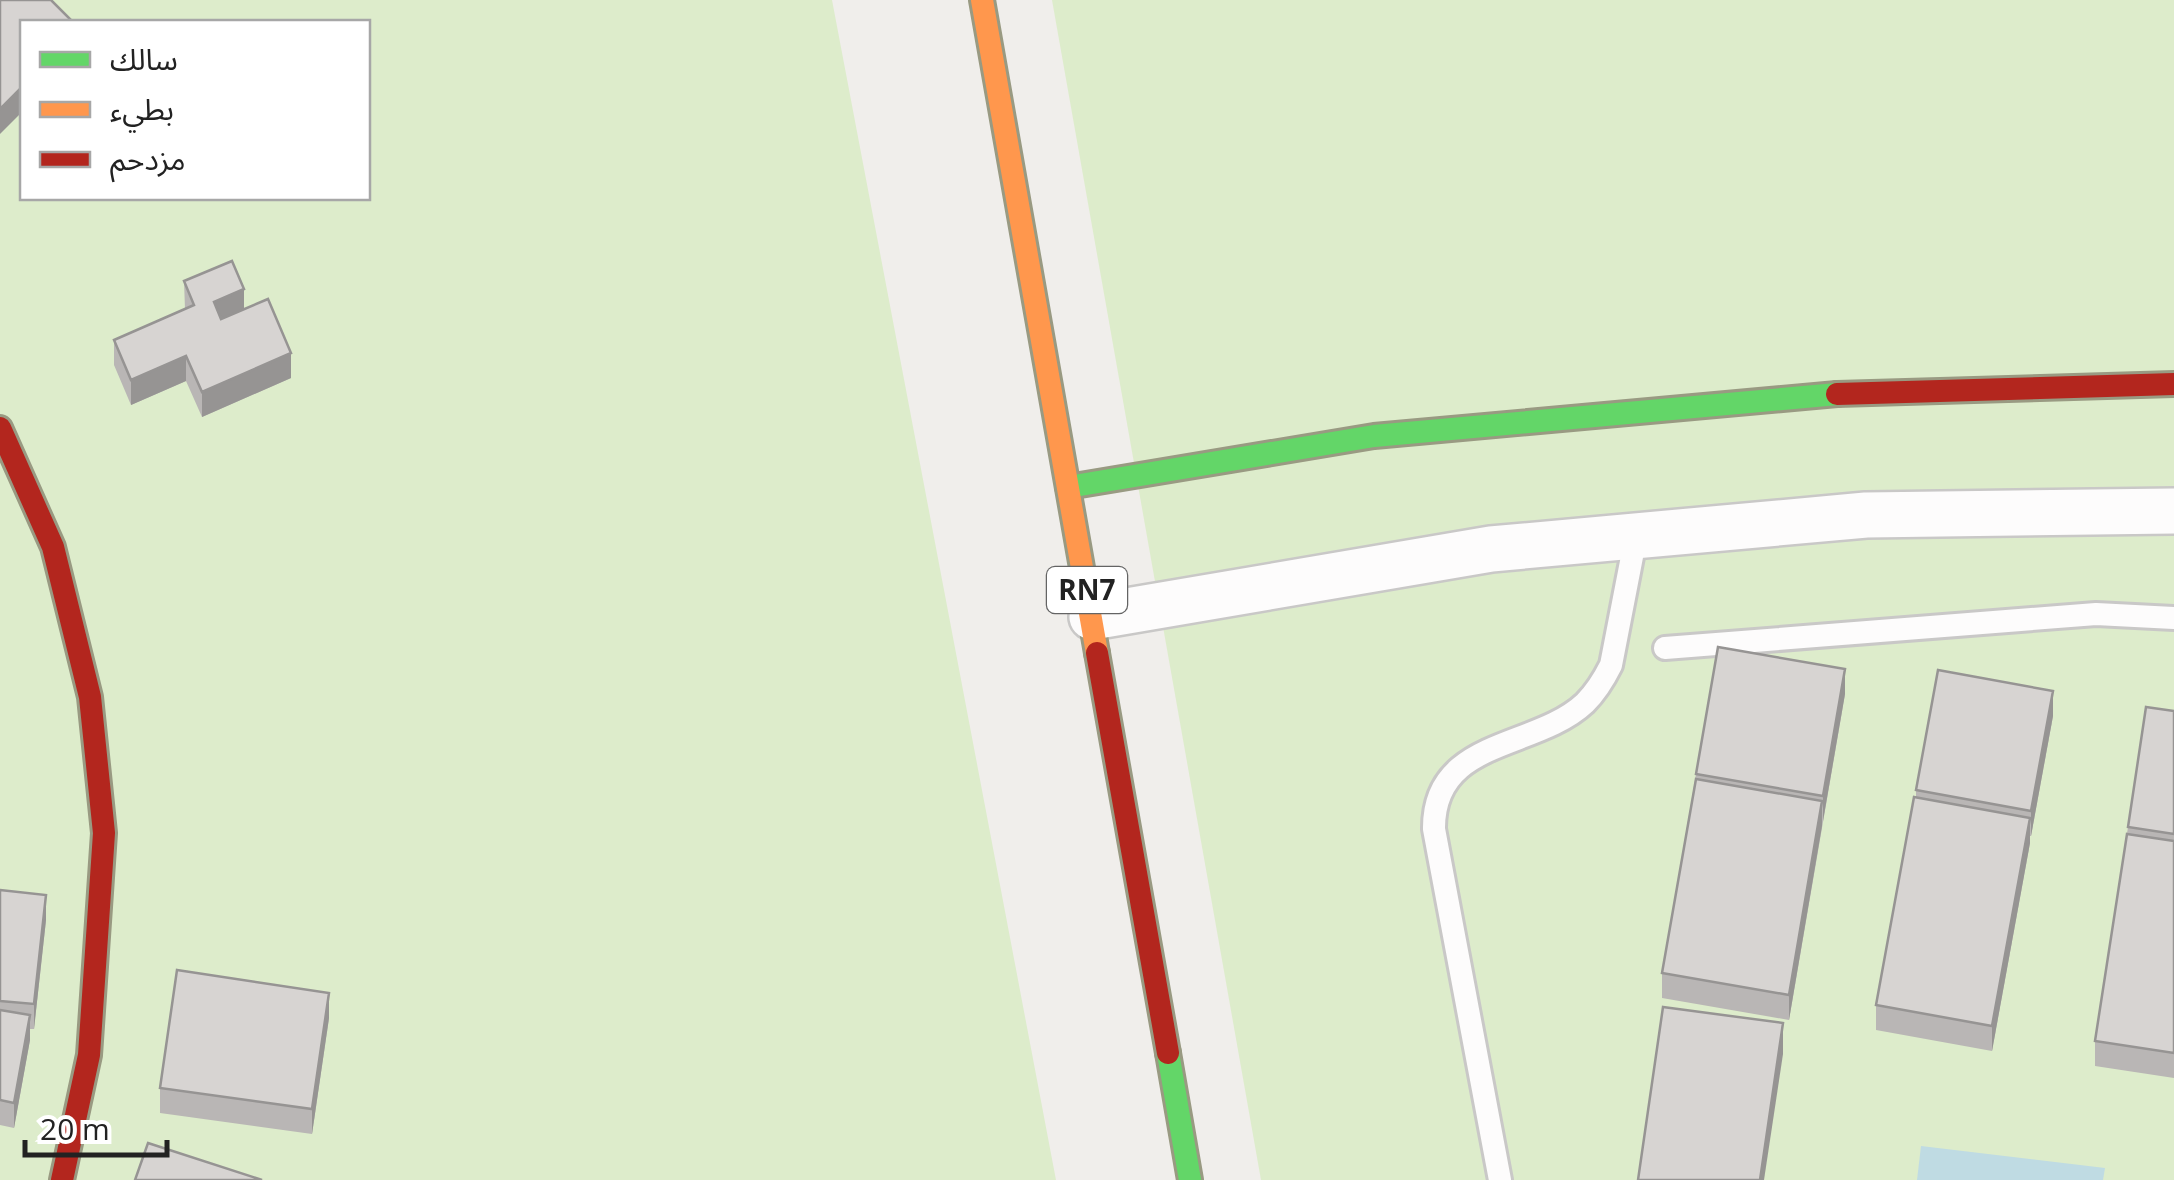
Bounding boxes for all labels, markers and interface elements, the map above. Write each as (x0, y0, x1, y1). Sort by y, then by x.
legend (20, 20, 370, 200)
text: سالك (110, 38, 178, 79)
text: بطيء (110, 88, 174, 133)
text: مزدحم (110, 138, 186, 183)
road number: RN7 (1047, 567, 1127, 613)
scale bar (25, 1095, 168, 1157)
text: 20 m (40, 1108, 110, 1149)

